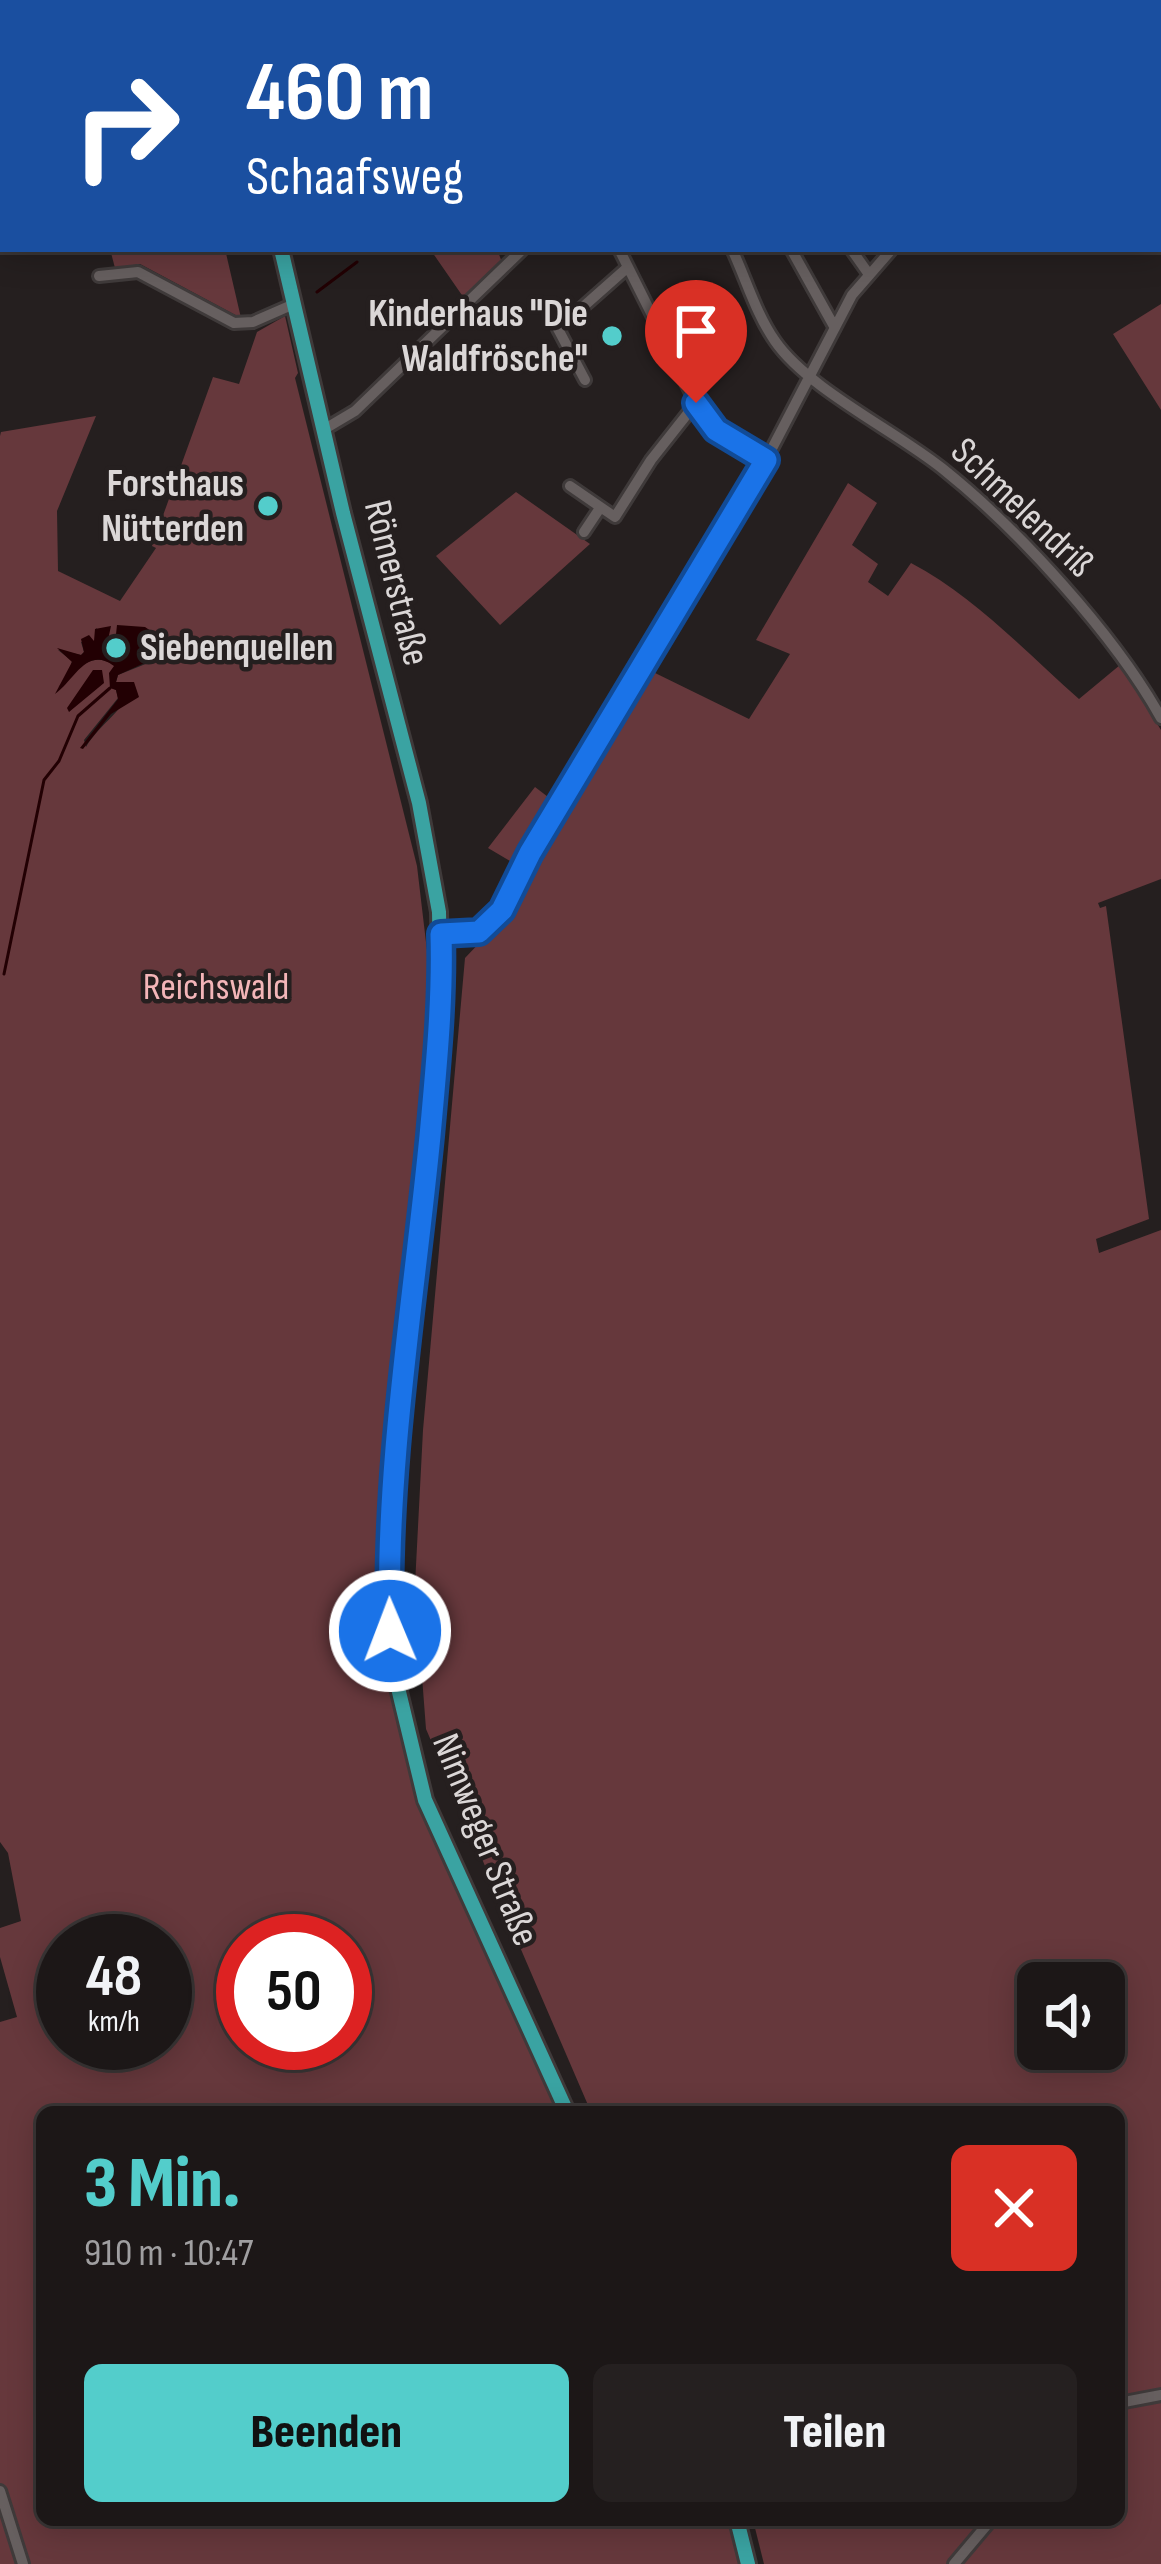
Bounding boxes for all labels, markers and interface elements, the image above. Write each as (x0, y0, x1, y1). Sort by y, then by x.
text: 460 m (246, 43, 433, 144)
icon: right (48, 48, 204, 204)
text: Schaafsweg (246, 145, 464, 210)
pin (645, 280, 747, 403)
place label: Kinderhaus "Die Waldfrösche" (368, 291, 588, 383)
icon: arrive (663, 298, 729, 364)
marker: Kinderhaus "Die Waldfrösche" (599, 323, 625, 349)
street label: Schmelendriß (941, 428, 1103, 588)
place label: Forsthaus Nütterden (101, 461, 244, 553)
marker: Forsthaus Nütterden (255, 493, 281, 519)
street label: Römerstraße (353, 496, 439, 670)
place label: Siebenquellen (140, 625, 334, 672)
marker: Siebenquellen (103, 635, 129, 661)
park label: Reichswald (143, 964, 289, 1011)
position arrow (327, 1568, 453, 1694)
street label: Nimweger Straße (421, 1727, 549, 1953)
speed limit sign: 50 (216, 1914, 372, 2070)
text: 48 (86, 1941, 142, 2013)
map controls (1017, 1962, 1125, 2070)
button: sound (1017, 1962, 1125, 2070)
text: km/h (88, 2004, 140, 2040)
text: 3 Min. (84, 2141, 240, 2228)
button: close (951, 2145, 1077, 2271)
text: 910 m · 10:47 (84, 2230, 253, 2277)
button: Beenden (84, 2364, 569, 2502)
button: Teilen (593, 2364, 1077, 2502)

